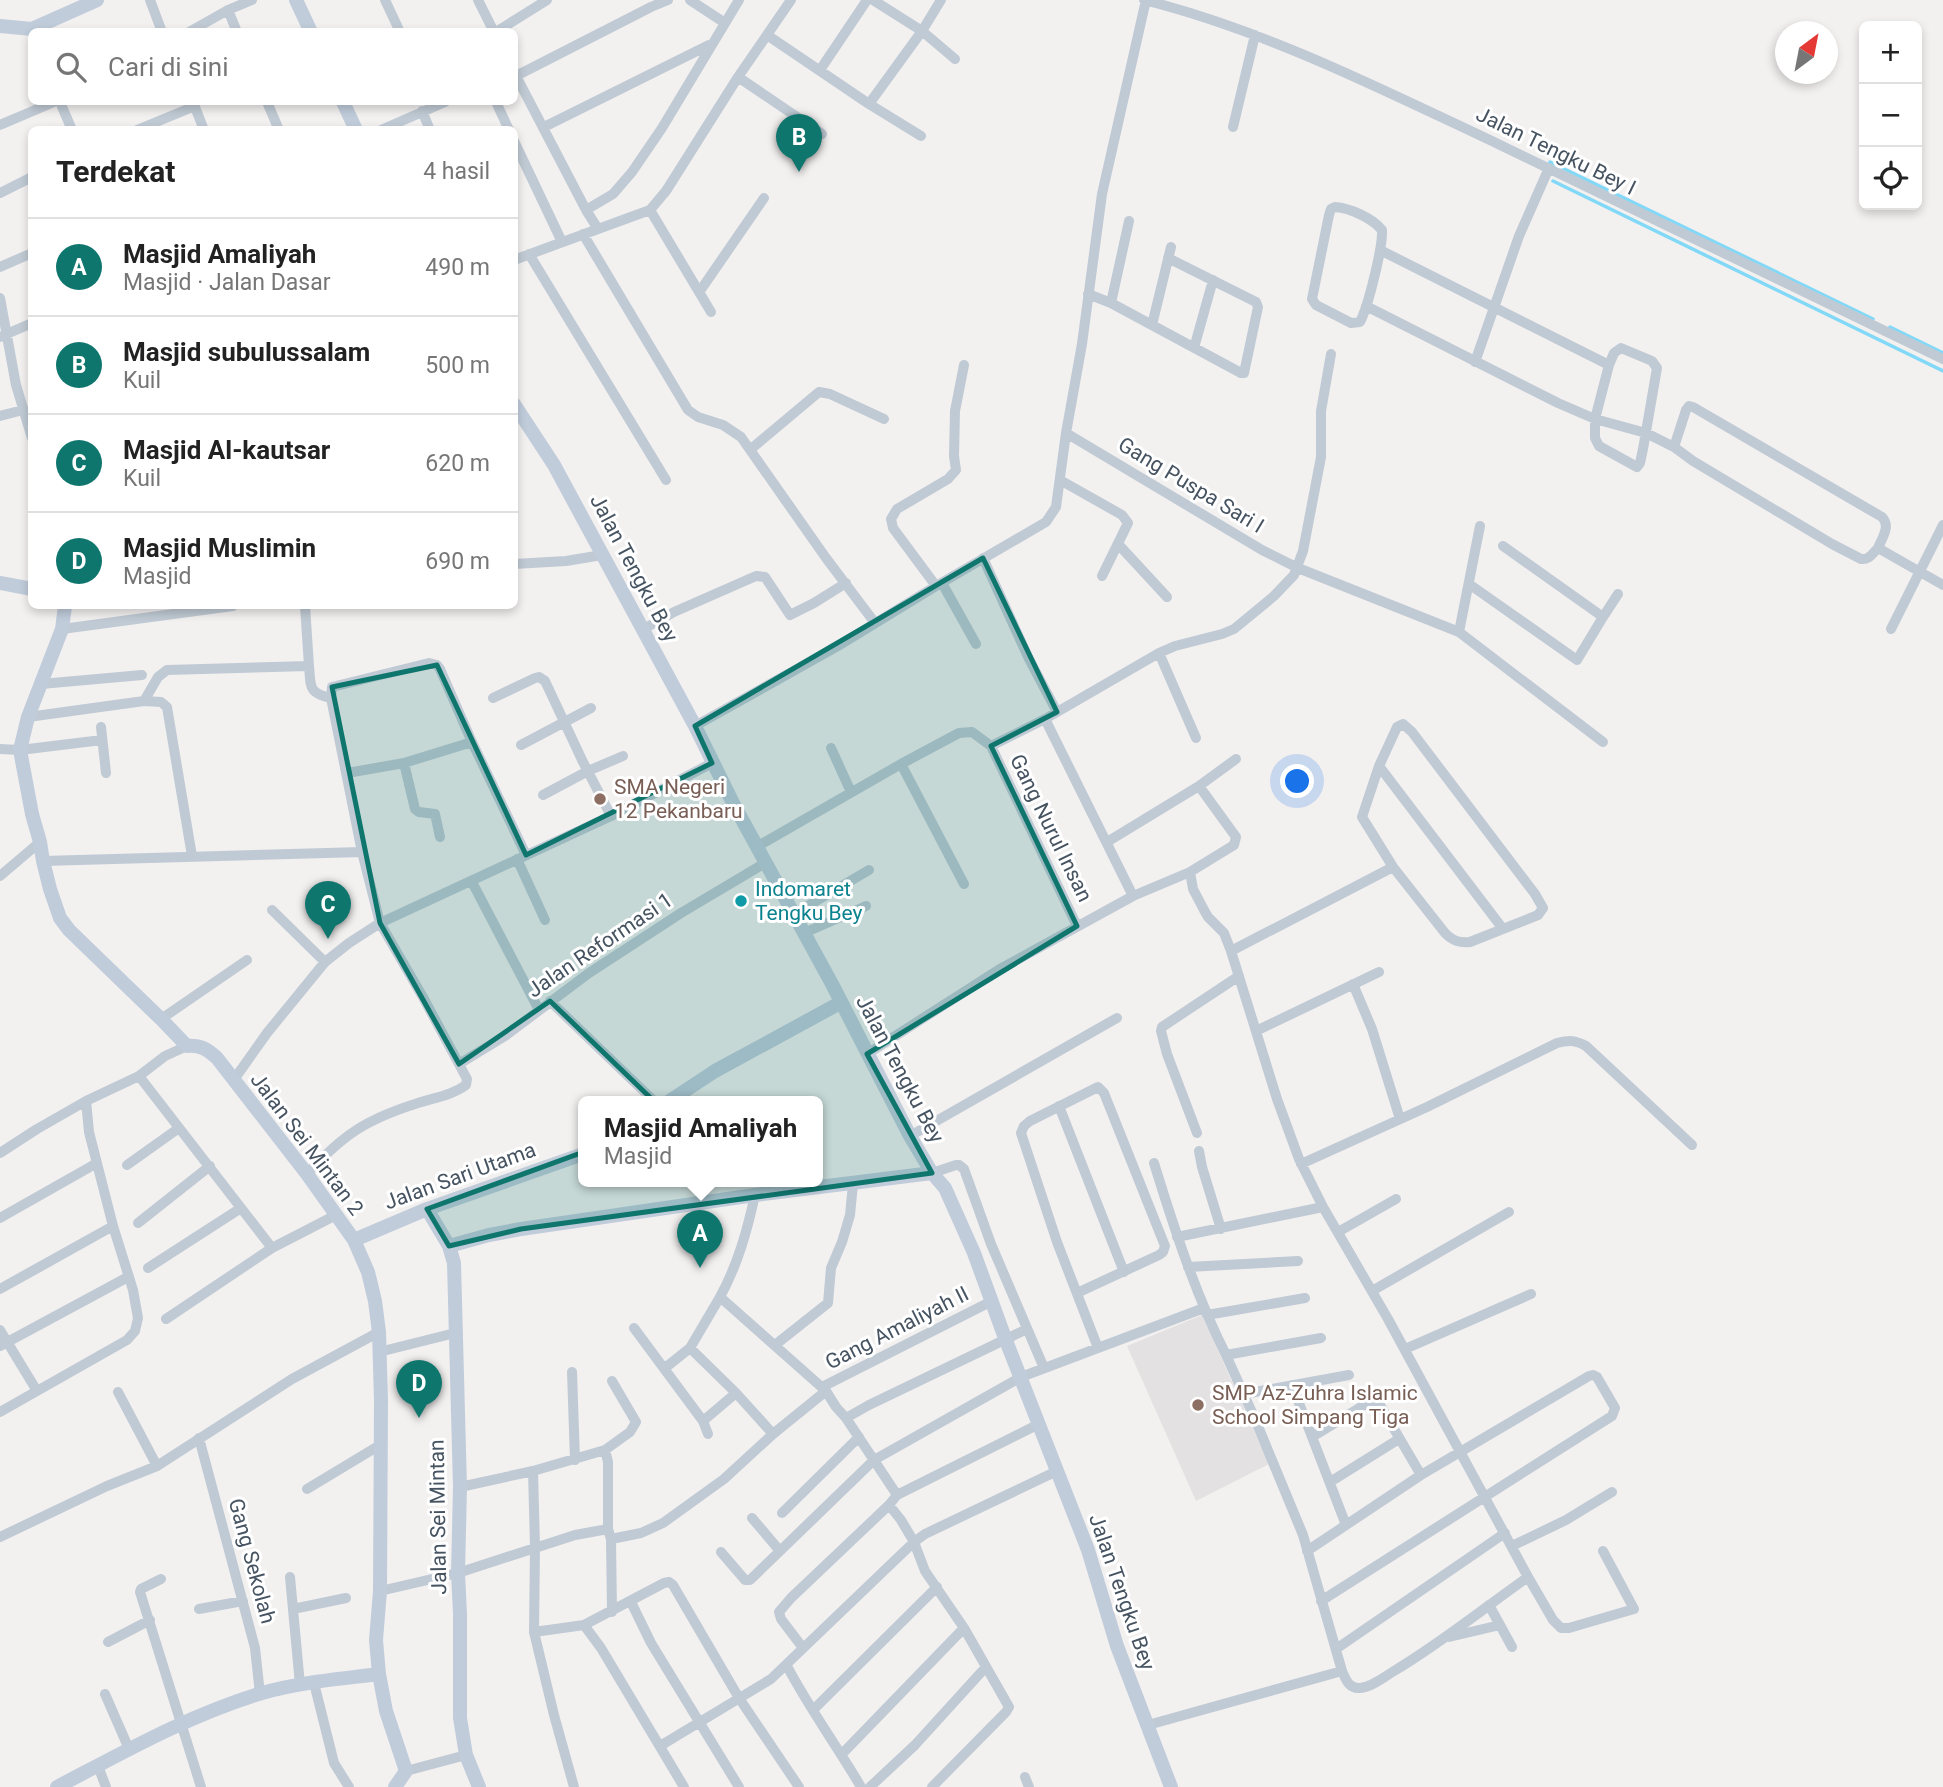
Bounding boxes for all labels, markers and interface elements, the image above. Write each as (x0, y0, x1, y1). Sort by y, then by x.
north arrow (1775, 21, 1838, 84)
map controls (1859, 21, 1922, 210)
button: + (1859, 21, 1922, 84)
search box (28, 28, 518, 105)
icon: search (52, 48, 90, 86)
text: Cari di sini (108, 52, 229, 82)
button: − (1859, 84, 1922, 147)
street label: Jalan Tengku Bey I (1472, 102, 1640, 200)
pin: B (776, 114, 822, 172)
button: locate (1859, 147, 1922, 210)
text: Terdekat (56, 154, 175, 189)
text: 4 hasil (423, 158, 490, 185)
text: Masjid Amaliyah (123, 239, 316, 269)
text: A (71, 254, 87, 281)
text: 490 m (425, 254, 490, 281)
text: Masjid · Jalan Dasar (123, 269, 330, 296)
text: Masjid subulussalam (123, 337, 370, 367)
text: B (72, 352, 86, 379)
text: 500 m (425, 352, 490, 379)
text: Kuil (123, 367, 161, 394)
street label: Gang Puspa Sari I (1114, 432, 1268, 538)
text: Masjid Al-kautsar (123, 435, 330, 465)
text: C (71, 450, 87, 477)
text: 620 m (425, 450, 490, 477)
text: Kuil (123, 465, 161, 492)
street label: Jalan Tengku Bey (585, 490, 683, 646)
text: Masjid Muslimin (123, 533, 316, 563)
text: D (72, 548, 86, 575)
text: 690 m (425, 548, 490, 575)
text: Masjid (123, 563, 192, 590)
street label: Gang Nurul Insan (1005, 750, 1097, 906)
your location (1280, 764, 1314, 798)
place label: SMA Negeri 12 Pekanbaru (614, 775, 743, 823)
marker: SMA Negeri 12 Pekanbaru (592, 791, 608, 807)
place label: Indomaret Tengku Bey (755, 877, 863, 925)
pin: C (305, 881, 351, 939)
street label: Jalan Reformasi 1 (523, 888, 677, 1002)
marker: Indomaret Tengku Bey (733, 893, 749, 909)
street label: Jalan Tengku Bey (851, 991, 949, 1147)
street label: Jalan Sei Mintan 2 (246, 1068, 369, 1220)
popup (578, 1096, 823, 1187)
text: Masjid Amaliyah (604, 1113, 797, 1143)
street label: Jalan Sari Utama (381, 1137, 539, 1215)
text: Masjid (604, 1143, 672, 1170)
pin: A (677, 1210, 723, 1268)
street label: Gang Amaliyah II (821, 1282, 973, 1374)
pin: D (396, 1360, 442, 1418)
place label: SMP Az-Zuhra Islamic School Simpang Tiga (1212, 1381, 1418, 1429)
marker: SMP Az-Zuhra Islamic School Simpang Tiga (1190, 1397, 1206, 1413)
street label: Jalan Sei Mintan (425, 1439, 451, 1595)
street label: Gang Sekolah (224, 1496, 280, 1626)
street label: Jalan Tengku Bey (1084, 1511, 1160, 1673)

